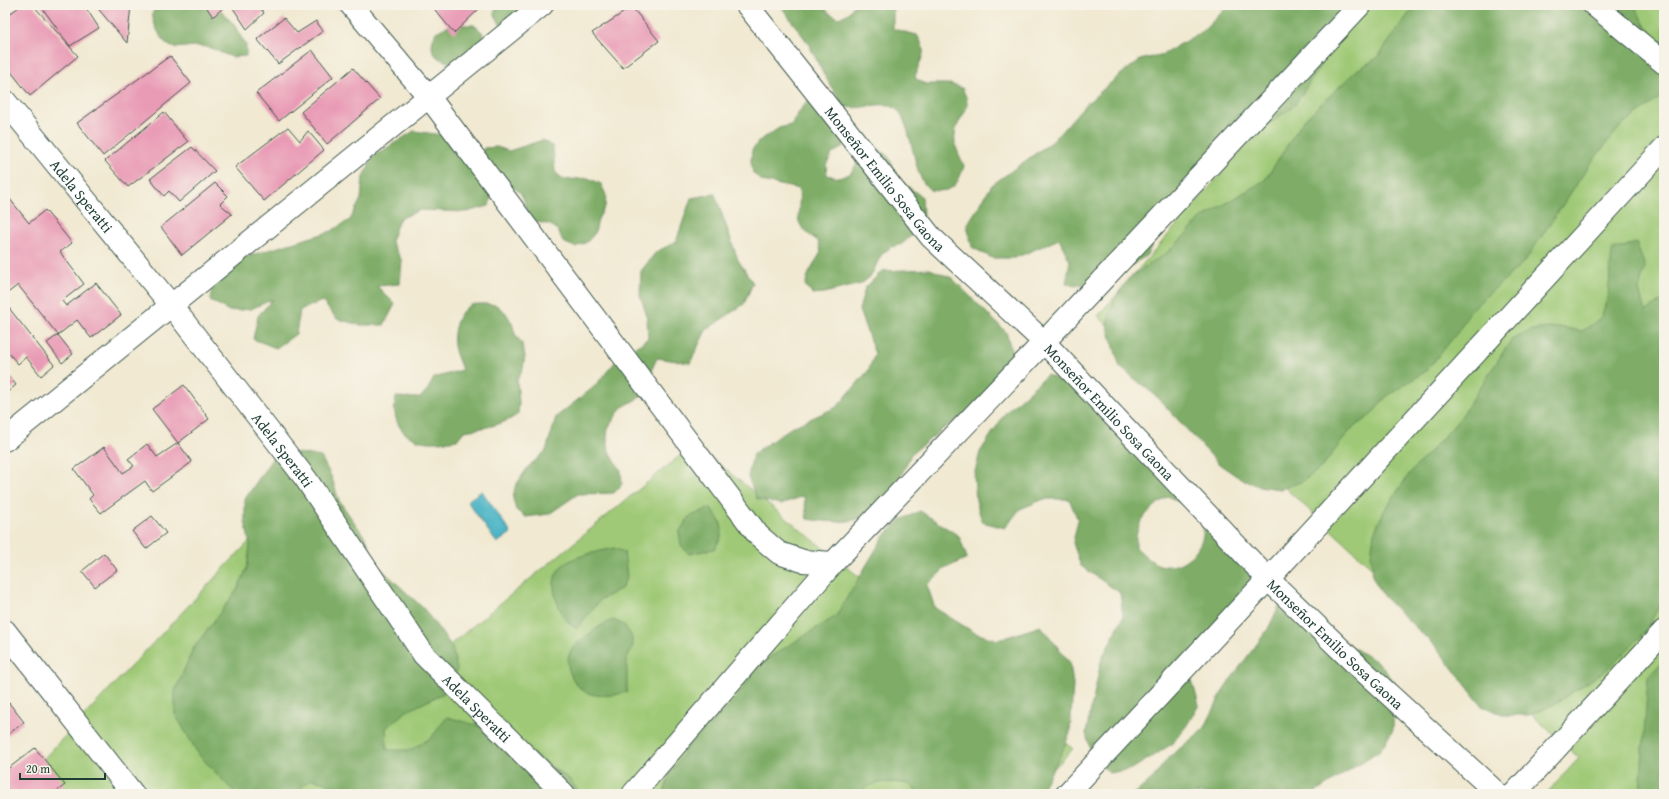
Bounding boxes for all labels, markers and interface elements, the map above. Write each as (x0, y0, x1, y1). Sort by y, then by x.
street label: Monseñor Emilio Sosa Gaona (820, 102, 950, 256)
street label: Adela Speratti (46, 154, 118, 237)
street label: Monseñor Emilio Sosa Gaona (1040, 339, 1179, 484)
street label: Adela Speratti (248, 408, 319, 491)
street label: Monseñor Emilio Sosa Gaona (1263, 574, 1408, 713)
street label: Adela Speratti (438, 669, 516, 747)
scale bar (20, 755, 105, 781)
text: 20 m (26, 760, 50, 777)

